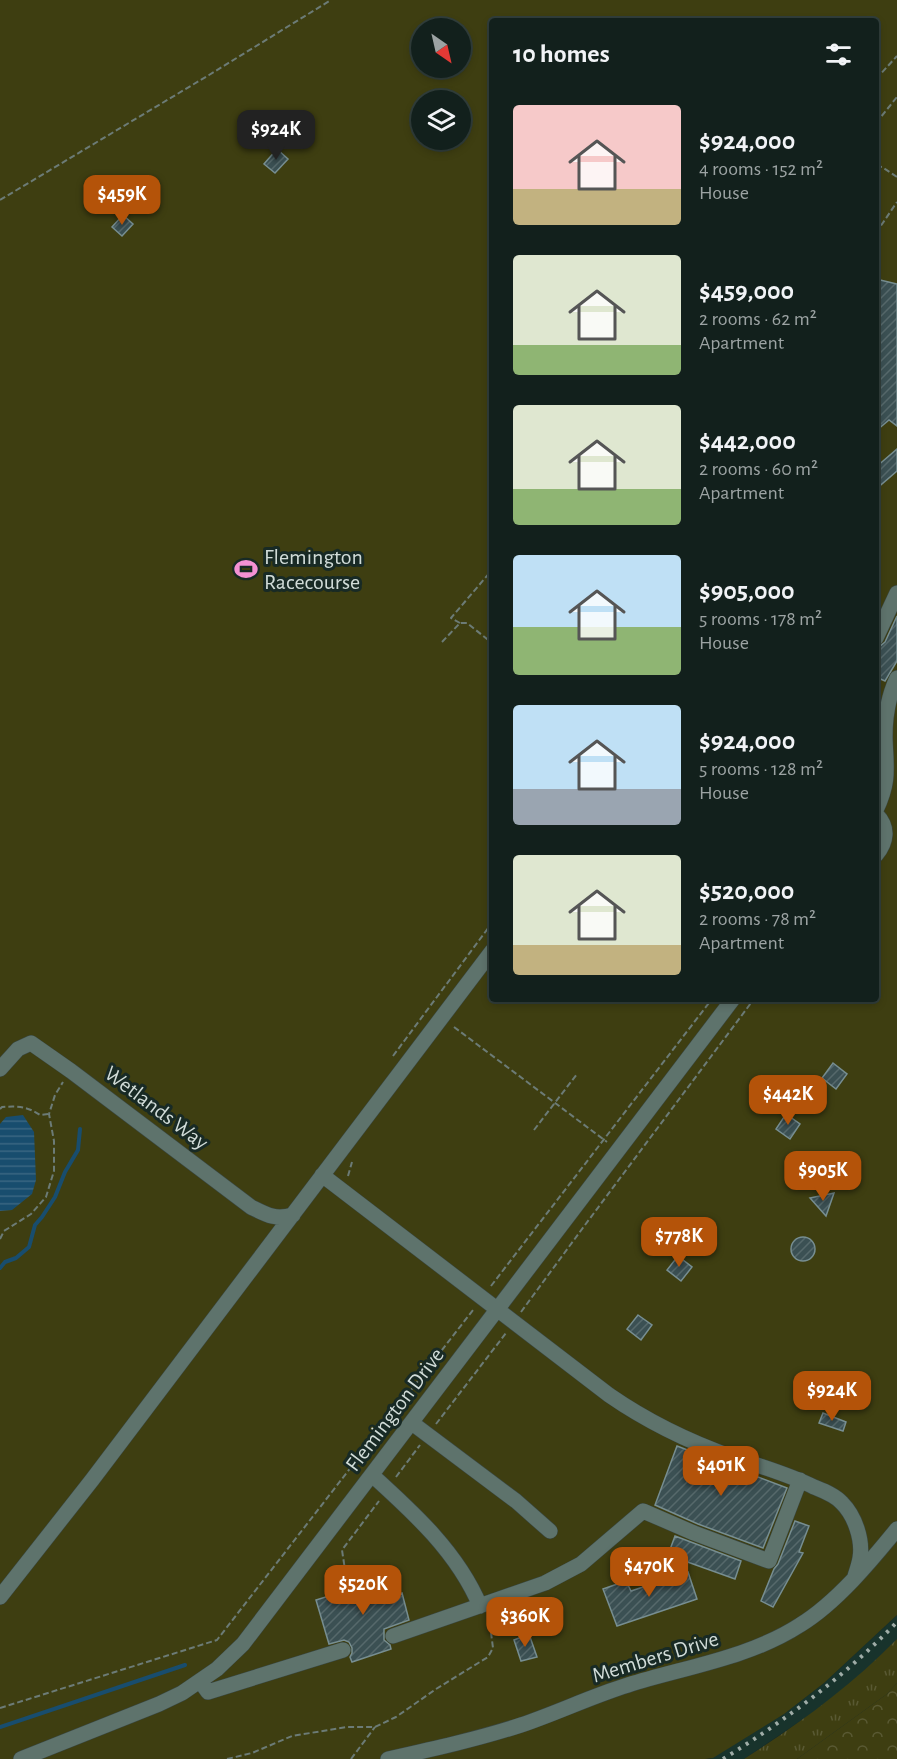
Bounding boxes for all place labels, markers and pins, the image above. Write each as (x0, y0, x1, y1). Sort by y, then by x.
pin: $924K (234, 110, 318, 161)
pin: $459K (80, 175, 164, 226)
place label: Flemington Racecourse (264, 546, 363, 593)
sports icon: Flemington Racecourse (233, 556, 259, 582)
pin: $442K (746, 1075, 830, 1126)
pin: $905K (781, 1151, 865, 1202)
pin: $778K (637, 1217, 721, 1268)
pin: $924K (790, 1371, 874, 1422)
pin: $401K (679, 1446, 763, 1497)
pin: $470K (607, 1547, 691, 1598)
pin: $520K (321, 1565, 405, 1616)
pin: $360K (483, 1597, 567, 1648)

